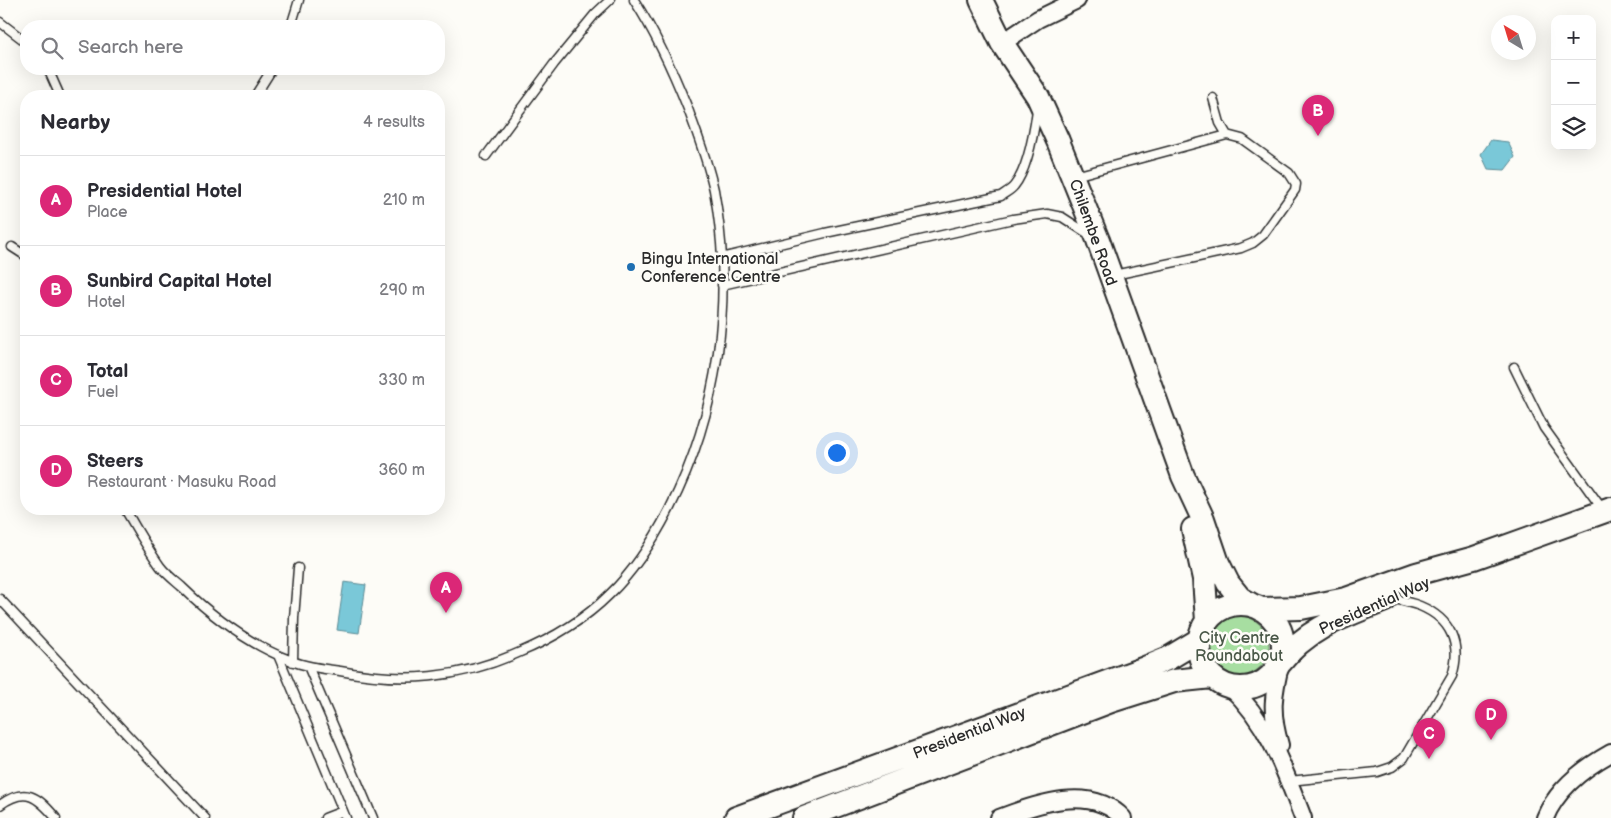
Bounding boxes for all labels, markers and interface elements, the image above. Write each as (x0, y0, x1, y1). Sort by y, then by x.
north arrow (1491, 15, 1536, 60)
map controls (1551, 15, 1596, 150)
button: + (1551, 15, 1596, 60)
search box (20, 20, 445, 75)
icon: search (38, 34, 66, 62)
text: Search here (78, 36, 183, 59)
button: − (1551, 60, 1596, 105)
pin: B (1302, 95, 1334, 136)
button: layers (1551, 105, 1596, 150)
text: Nearby (40, 110, 110, 135)
text: 4 results (363, 113, 425, 132)
street label: Chilembe Road (1065, 177, 1121, 288)
text: Presidential Hotel (87, 180, 242, 203)
text: A (51, 191, 61, 210)
text: 210 m (383, 191, 425, 210)
text: Place (87, 203, 128, 222)
place label: Bingu International Conference Centre (641, 250, 781, 287)
marker: Bingu International Conference Centre (625, 261, 637, 273)
text: Sunbird Capital Hotel (87, 270, 272, 293)
text: B (50, 281, 62, 300)
text: 290 m (379, 281, 425, 300)
text: Hotel (87, 293, 125, 312)
text: Total (87, 360, 128, 383)
text: C (50, 371, 62, 390)
text: 330 m (378, 371, 425, 390)
text: Fuel (87, 383, 118, 402)
your location (824, 440, 850, 466)
text: Steers (87, 450, 143, 473)
text: D (50, 461, 62, 480)
text: 360 m (378, 461, 425, 480)
text: Restaurant · Masuku Road (87, 473, 276, 492)
pin: A (430, 572, 462, 613)
street label: Presidential Way (1316, 573, 1434, 639)
park label: City Centre Roundabout (1195, 629, 1283, 666)
pin: D (1475, 699, 1507, 740)
street label: Presidential Way (910, 703, 1029, 764)
pin: C (1413, 718, 1445, 759)

